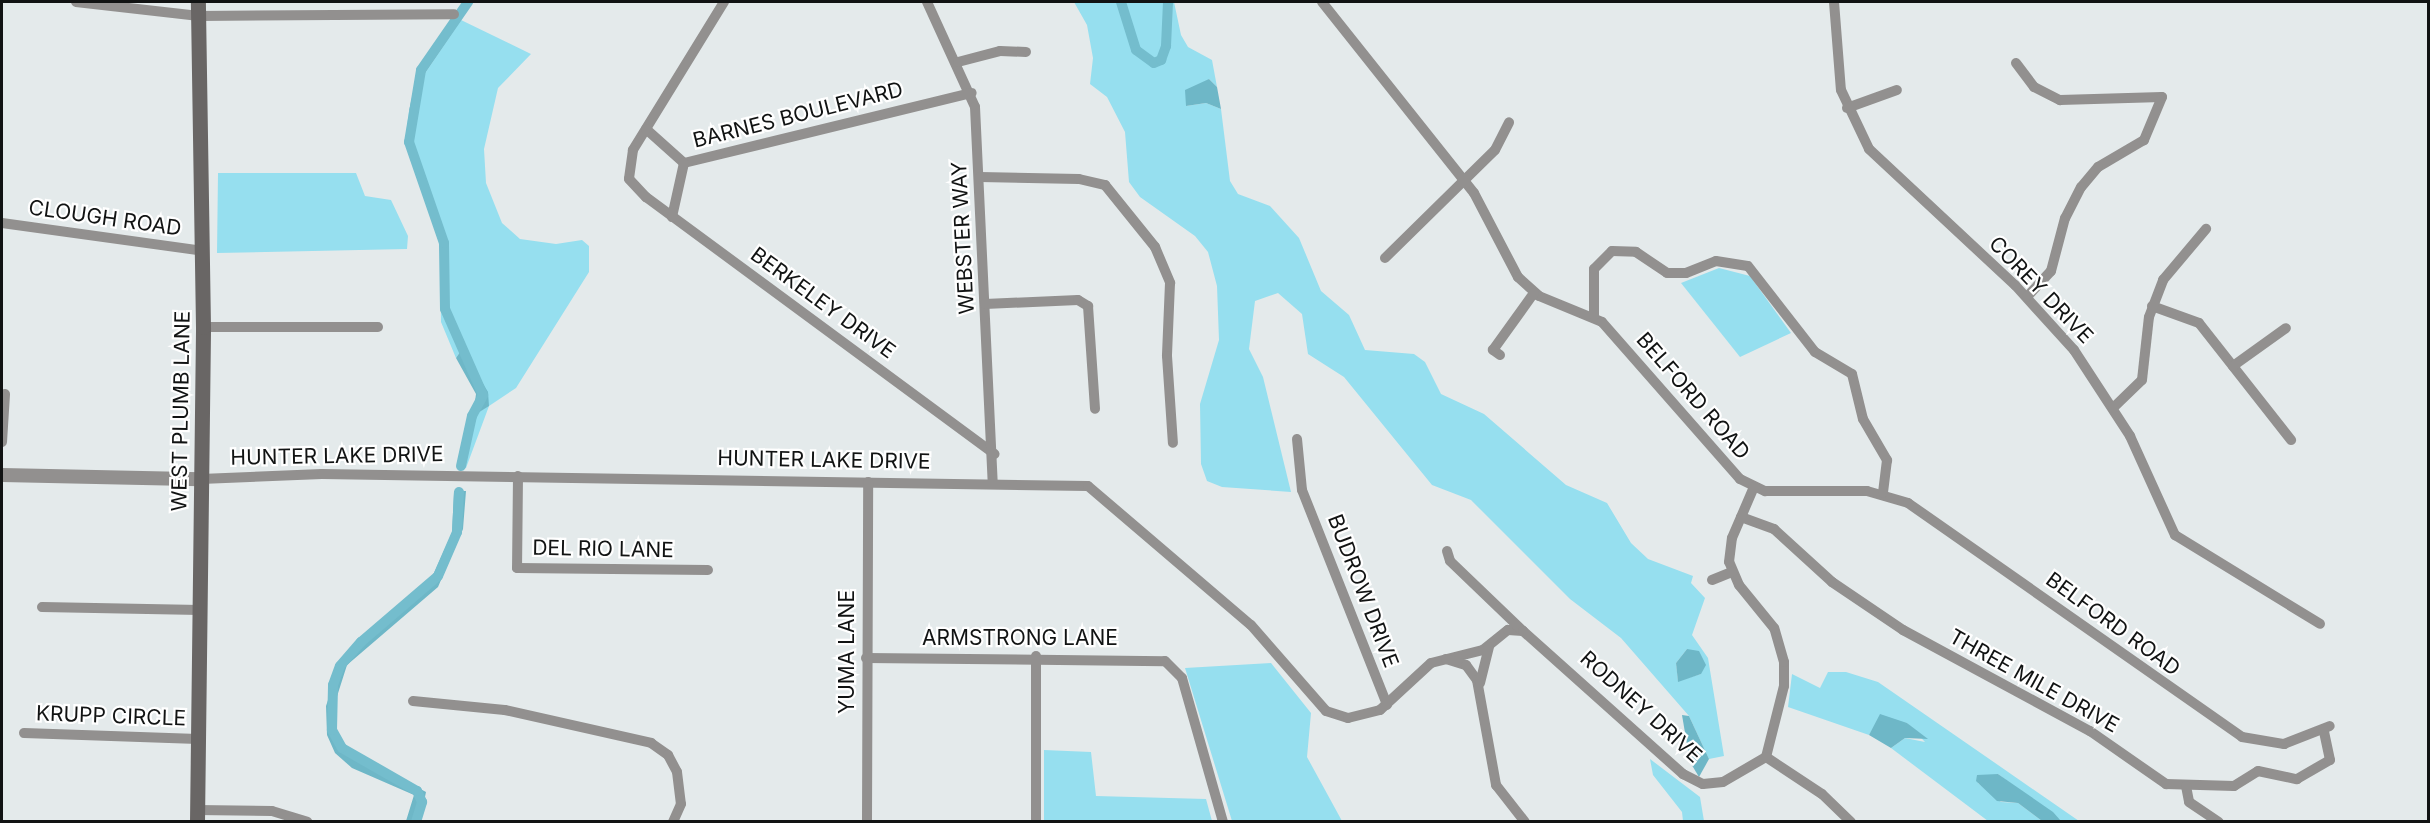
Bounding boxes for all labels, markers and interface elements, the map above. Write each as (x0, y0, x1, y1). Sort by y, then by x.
street label: BARNES BOULEVARD (690, 77, 906, 153)
street label: WEBSTER WAY (946, 161, 980, 315)
street label: CLOUGH ROAD (27, 195, 183, 241)
street label: COREY DRIVE (1984, 231, 2098, 349)
street label: BERKELEY DRIVE (746, 242, 900, 364)
street label: WEST PLUMB LANE (167, 311, 195, 511)
street label: BELFORD ROAD (1631, 327, 1755, 465)
street label: HUNTER LAKE DRIVE (230, 442, 444, 470)
street label: HUNTER LAKE DRIVE (717, 446, 931, 474)
street label: BUDROW DRIVE (1322, 511, 1404, 671)
street label: DEL RIO LANE (532, 535, 674, 563)
street label: BELFORD ROAD (2041, 567, 2185, 681)
street label: YUMA LANE (834, 590, 860, 714)
street label: THREE MILE DRIVE (1945, 624, 2123, 738)
street label: ARMSTRONG LANE (922, 625, 1118, 651)
street label: RODNEY DRIVE (1575, 646, 1707, 768)
street label: KRUPP CIRCLE (35, 701, 187, 731)

